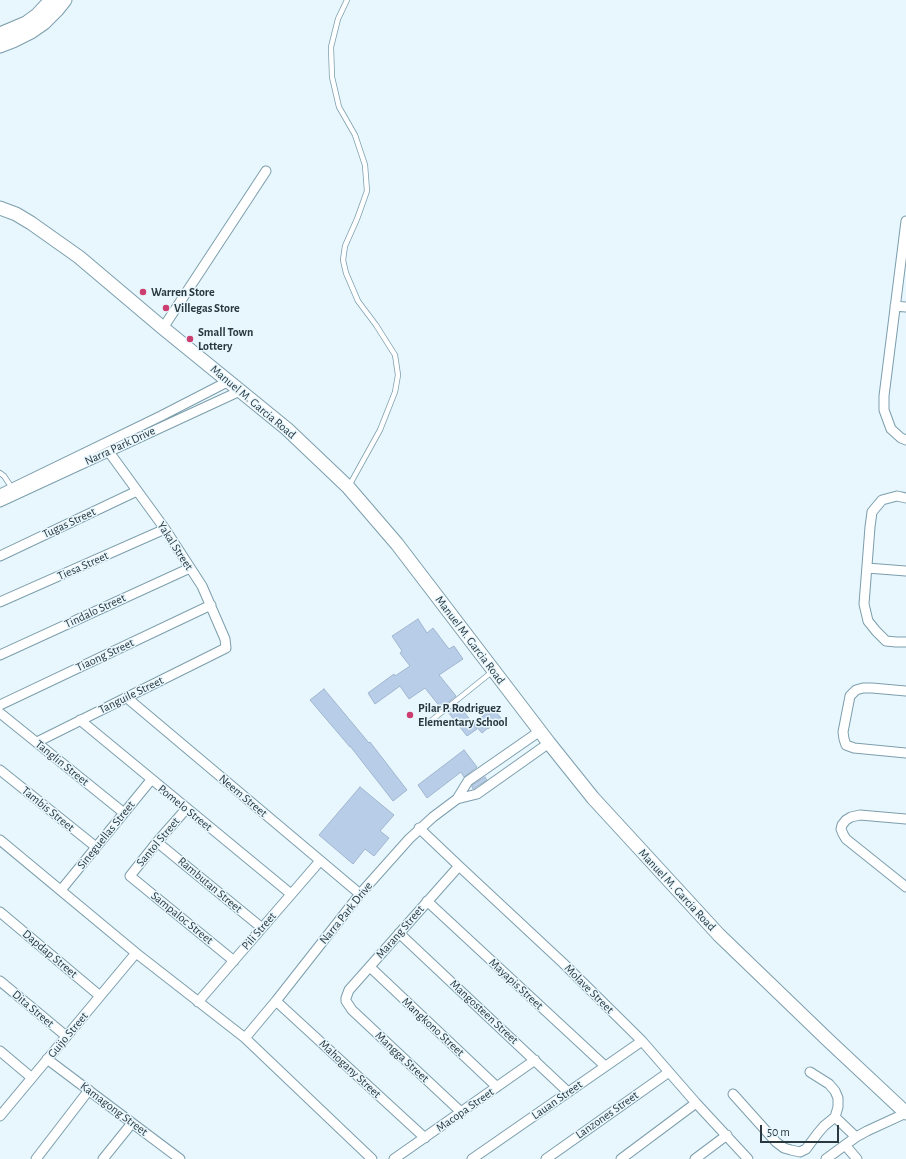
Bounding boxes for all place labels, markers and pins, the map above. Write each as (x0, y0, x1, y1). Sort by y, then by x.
place label: Warren Store (151, 285, 215, 299)
marker: Warren Store (138, 287, 148, 297)
place label: Villegas Store (174, 301, 240, 315)
marker: Villegas Store (161, 303, 171, 313)
place label: Small Town Lottery (198, 325, 253, 353)
marker: Small Town Lottery (185, 334, 195, 344)
place label: Pilar P. Rodriguez Elementary School (418, 701, 508, 729)
marker: Pilar P. Rodriguez Elementary School (405, 710, 415, 720)

